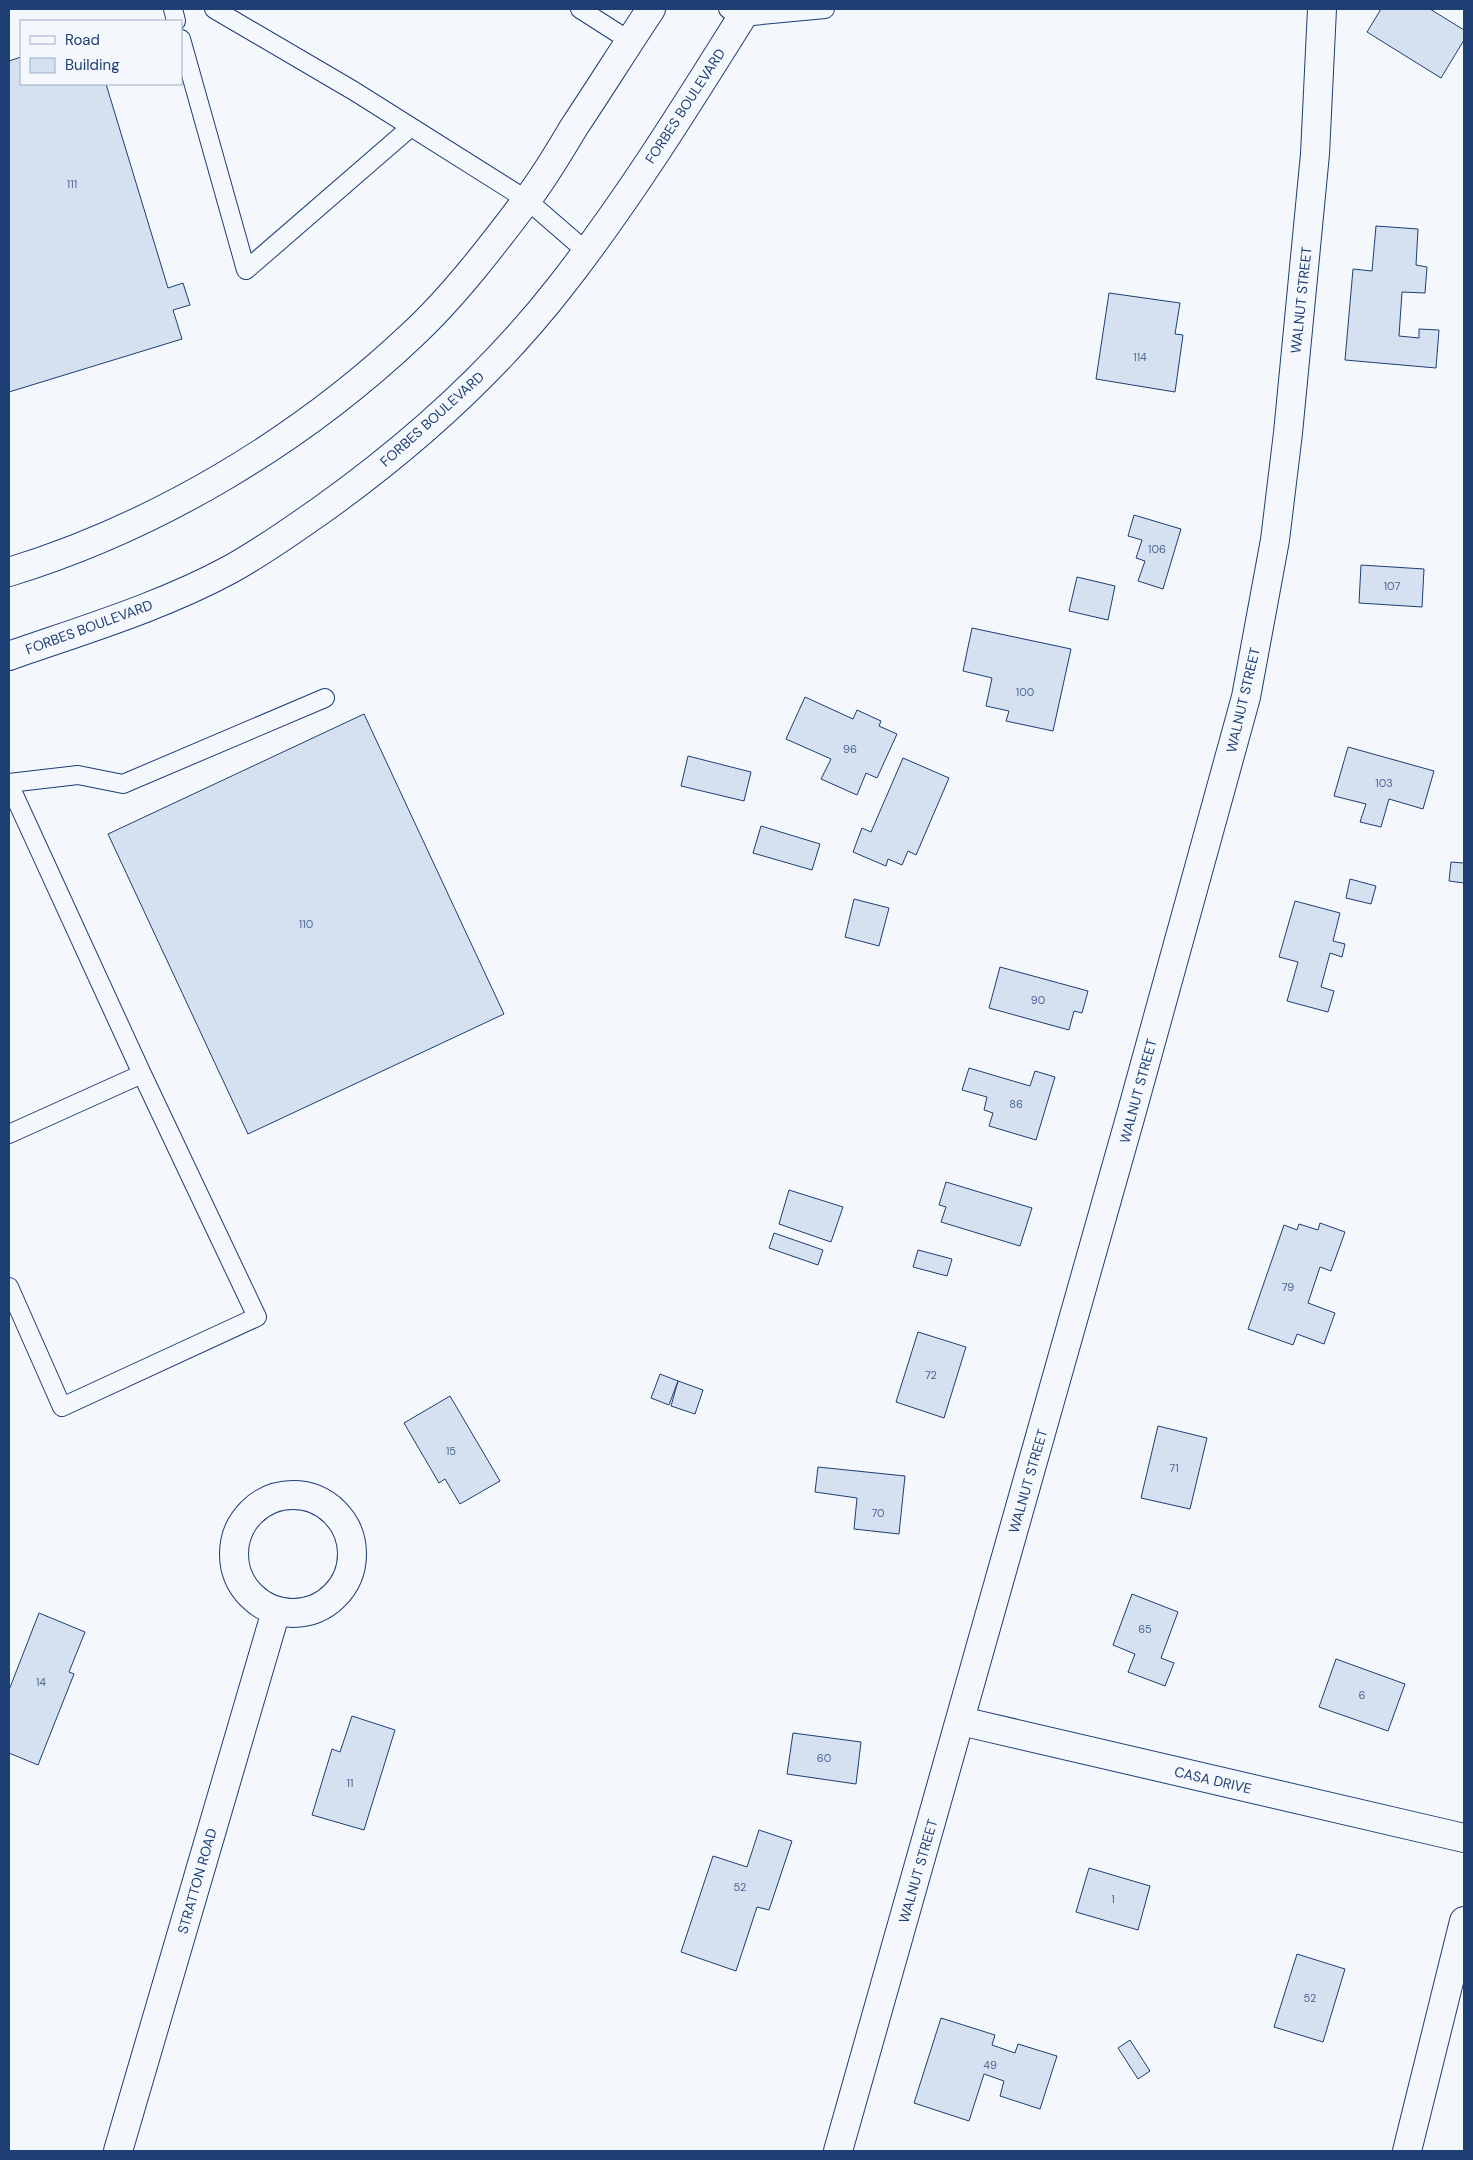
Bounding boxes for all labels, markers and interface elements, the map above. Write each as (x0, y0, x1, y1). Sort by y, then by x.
legend (20, 20, 182, 85)
text: Road (65, 30, 100, 50)
street label: FORBES BOULEVARD (641, 45, 729, 167)
text: Building (65, 55, 120, 75)
house number: 111 (67, 177, 77, 191)
street label: WALNUT STREET (1286, 246, 1316, 354)
house number: 114 (1133, 350, 1147, 364)
street label: FORBES BOULEVARD (376, 368, 488, 470)
house number: 106 (1148, 542, 1166, 556)
house number: 107 (1384, 579, 1400, 593)
street label: FORBES BOULEVARD (23, 596, 155, 658)
street label: WALNUT STREET (1222, 646, 1264, 754)
house number: 100 (1016, 685, 1034, 699)
house number: 96 (843, 742, 857, 756)
house number: 103 (1375, 776, 1393, 790)
house number: 110 (299, 917, 313, 931)
house number: 90 (1031, 993, 1045, 1007)
street label: WALNUT STREET (1115, 1037, 1161, 1145)
house number: 86 (1009, 1097, 1023, 1111)
house number: 79 (1282, 1280, 1294, 1294)
house number: 72 (925, 1368, 937, 1382)
street label: WALNUT STREET (1005, 1427, 1051, 1535)
house number: 15 (446, 1444, 456, 1458)
house number: 71 (1169, 1461, 1179, 1475)
house number: 70 (871, 1506, 885, 1520)
house number: 65 (1138, 1622, 1152, 1636)
house number: 14 (36, 1675, 46, 1689)
house number: 6 (1359, 1688, 1366, 1702)
house number: 60 (817, 1751, 831, 1765)
street label: CASA DRIVE (1173, 1762, 1253, 1798)
house number: 11 (347, 1776, 353, 1790)
street label: WALNUT STREET (895, 1817, 941, 1925)
street label: STRATTON ROAD (173, 1826, 221, 1936)
house number: 52 (734, 1880, 746, 1894)
house number: 1 (1111, 1892, 1115, 1906)
house number: 52 (1304, 1991, 1316, 2005)
house number: 49 (983, 2058, 997, 2072)

